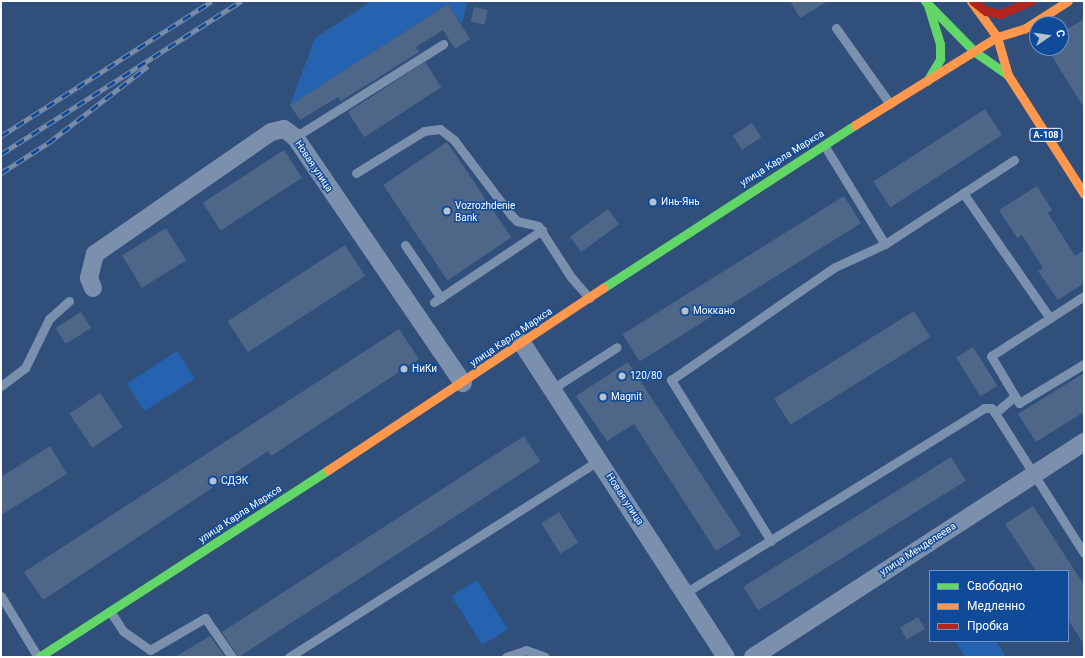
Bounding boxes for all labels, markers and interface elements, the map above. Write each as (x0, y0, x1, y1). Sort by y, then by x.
north arrow (1029, 16, 1069, 56)
text: С (1053, 28, 1067, 38)
street label: улица Карла Маркса (738, 127, 826, 189)
road number: А-108 (1029, 128, 1063, 142)
street label: Новая улица (292, 138, 336, 194)
place label: Инь-Янь (661, 196, 700, 208)
marker: Инь-Янь (648, 197, 658, 207)
place label: Vozrozhdenie Bank (455, 199, 515, 222)
marker: Vozrozhdenie Bank (442, 206, 452, 216)
street label: улица Карла Маркса (468, 305, 554, 369)
place label: Моккано (693, 305, 735, 317)
marker: Моккано (680, 306, 690, 316)
place label: НиКи (412, 363, 437, 375)
marker: НиКи (399, 364, 409, 374)
place label: 120/80 (630, 370, 662, 382)
marker: 120/80 (617, 371, 627, 381)
place label: Magnit (611, 391, 642, 403)
marker: Magnit (598, 392, 608, 402)
street label: Новая улица (604, 471, 646, 527)
place label: СДЭК (221, 475, 248, 487)
marker: СДЭК (208, 476, 218, 486)
street label: улица Карла Маркса (196, 483, 284, 545)
street label: улица Менделеева (878, 520, 958, 578)
legend (929, 570, 1069, 642)
text: Свободно (967, 579, 1023, 593)
text: Медленно (967, 599, 1025, 613)
text: Пробка (967, 619, 1009, 633)

